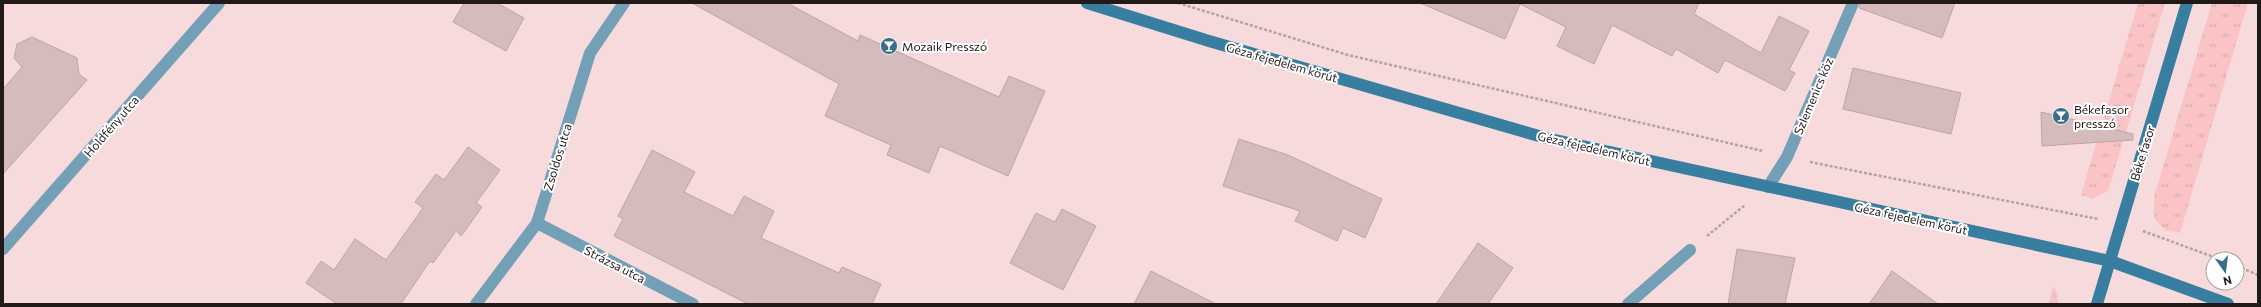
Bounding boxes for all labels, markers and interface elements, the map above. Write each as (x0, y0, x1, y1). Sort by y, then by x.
bar icon: Mozaik Presszó (879, 36, 899, 56)
place label: Mozaik Presszó (902, 39, 987, 53)
street label: Géza fejedelem körút (1225, 39, 1339, 85)
street label: Szlemenics köz (1790, 55, 1836, 137)
street label: Holdfény utca (81, 93, 141, 159)
place label: Békefasor presszó (2074, 102, 2129, 130)
bar icon: Békefasor presszó (2051, 106, 2071, 126)
street label: Zsoldos utca (540, 122, 574, 192)
street label: Béke fasor (2127, 123, 2157, 182)
street label: Géza fejedelem körút (1536, 128, 1652, 168)
street label: Géza fejedelem körút (1853, 199, 1969, 237)
street label: Strázsa utca (582, 243, 648, 285)
north arrow (2205, 251, 2245, 291)
text: N (2222, 274, 2233, 288)

